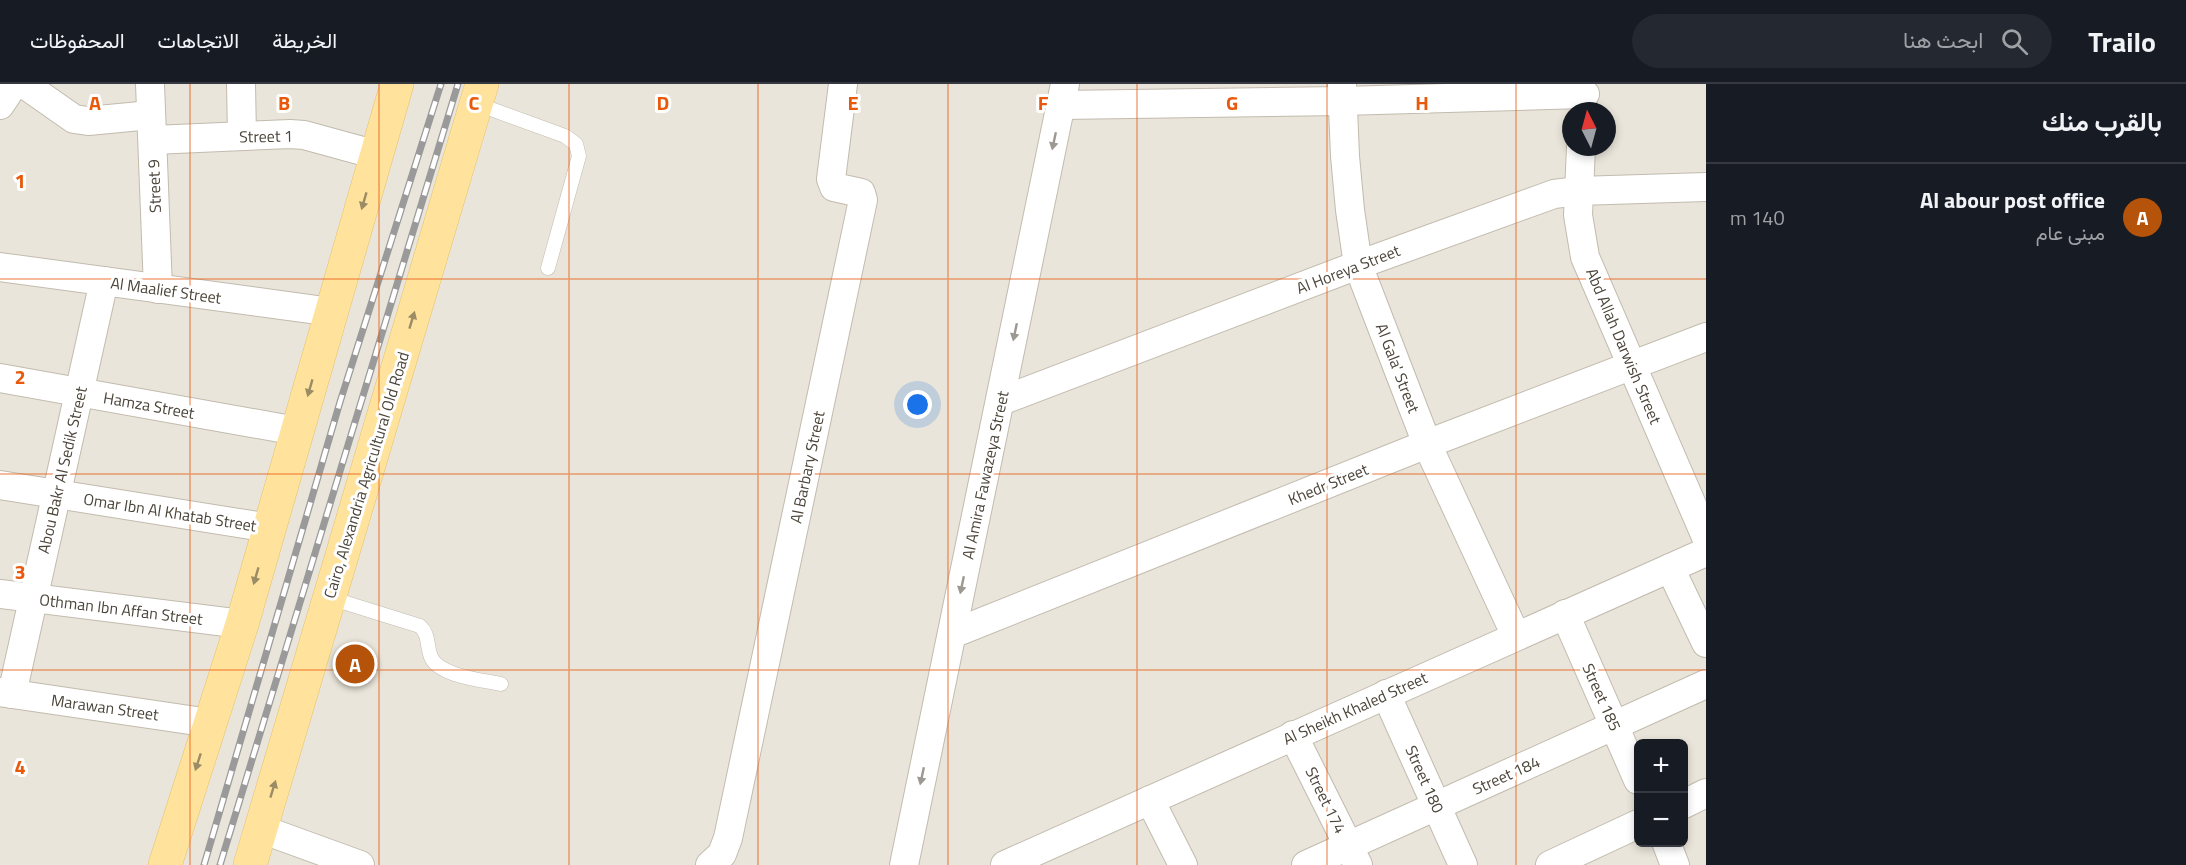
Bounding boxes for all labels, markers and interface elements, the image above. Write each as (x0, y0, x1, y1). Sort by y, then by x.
search box (1632, 14, 2052, 68)
text: Trailo (2088, 20, 2156, 63)
text: ابحث هنا (1903, 23, 1983, 57)
text: المحفوظات (30, 24, 125, 56)
text: الاتجاهات (158, 24, 239, 56)
text: الخريطة (272, 24, 337, 56)
icon: search (1998, 25, 2031, 58)
text: A (89, 87, 101, 118)
text: B (278, 87, 290, 118)
text: C (469, 87, 480, 118)
text: D (657, 87, 669, 118)
text: E (847, 87, 859, 118)
text: F (1038, 87, 1049, 118)
text: G (1226, 87, 1238, 118)
text: H (1415, 87, 1429, 118)
north arrow (1562, 102, 1616, 156)
text: بالقرب منك (2042, 102, 2162, 141)
street label: Street 1 (239, 124, 293, 148)
one-way arrow (1049, 132, 1058, 151)
street label: Street 9 (141, 159, 167, 213)
text: 1 (14, 165, 26, 196)
text: Al abour post office (1920, 183, 2105, 217)
one-way arrow (359, 192, 368, 210)
text: 140 m (1730, 202, 1785, 233)
text: A (2136, 202, 2149, 233)
text: مبنى عام (2036, 217, 2105, 248)
street label: Al Horeya Street (1293, 238, 1404, 300)
street label: Abd Allah Darwish Street (1580, 264, 1668, 428)
street label: Al Maalief Street (109, 270, 223, 310)
one-way arrow (408, 311, 417, 329)
street label: Al Gala' Street (1370, 320, 1426, 417)
one-way arrow (1009, 323, 1019, 342)
street label: Cairo, Alexandria Agricultural Old Road (317, 349, 415, 601)
text: 2 (14, 361, 26, 392)
one-way arrow (305, 379, 314, 397)
street label: Abou Bakr Al Sedik Street (31, 384, 93, 556)
street label: Hamza Street (101, 385, 197, 425)
street label: Al Amira Fawazeya Street (955, 388, 1015, 562)
your location (903, 390, 932, 419)
street label: Al Barbary Street (783, 408, 831, 526)
street label: Khedr Street (1284, 457, 1372, 511)
street label: Omar Ibn Al Khatab Street (82, 486, 259, 538)
text: 3 (14, 556, 26, 587)
one-way arrow (251, 567, 260, 585)
one-way arrow (957, 576, 966, 595)
street label: Othman Ibn Affan Street (38, 587, 204, 631)
pin: A (336, 642, 374, 686)
street label: Street 185 (1576, 659, 1628, 735)
street label: Al Sheikh Khaled Street (1279, 665, 1432, 751)
street label: Marawan Street (50, 688, 161, 726)
map controls (1634, 739, 1688, 847)
button: + (1634, 739, 1688, 793)
street label: Street 180 (1399, 741, 1451, 817)
street label: Street 184 (1468, 749, 1544, 801)
text: 4 (14, 751, 26, 782)
one-way arrow (193, 753, 202, 771)
street label: Street 174 (1300, 763, 1353, 837)
one-way arrow (917, 767, 926, 786)
one-way arrow (269, 780, 278, 798)
button: − (1634, 793, 1688, 847)

